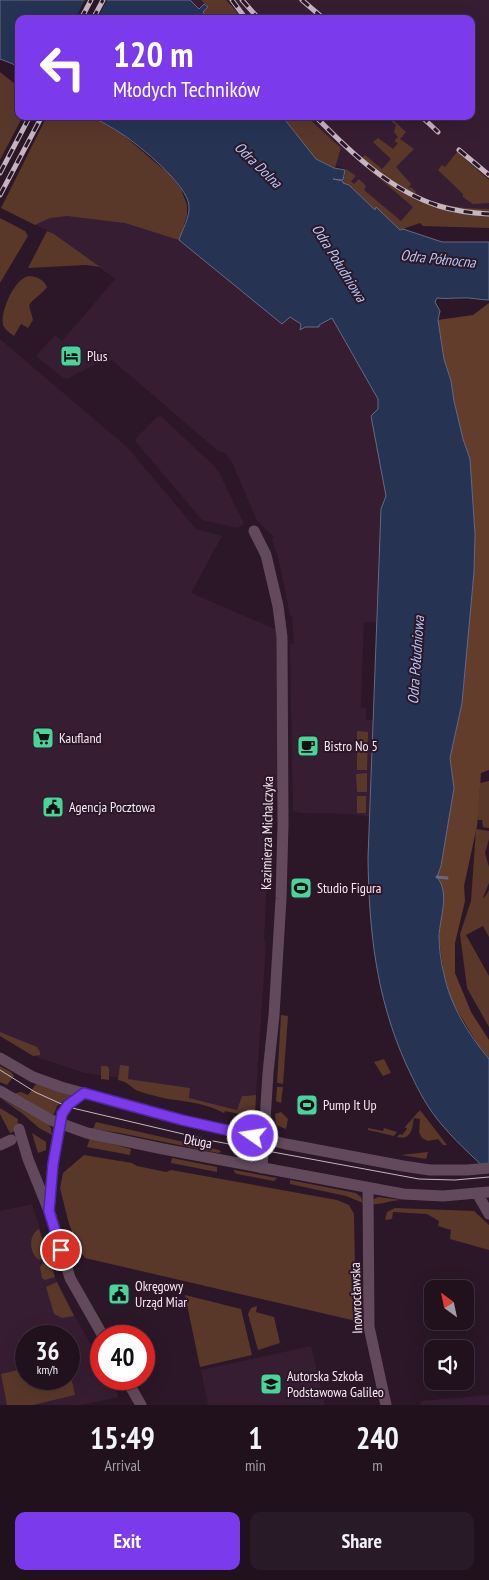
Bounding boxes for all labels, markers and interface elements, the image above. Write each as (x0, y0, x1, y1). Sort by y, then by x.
text: 120 m (113, 31, 194, 77)
icon: left (30, 35, 95, 100)
text: Młodych Techników (113, 75, 260, 103)
water label: Odra Dolna (231, 137, 287, 192)
water label: Odra Południowa (308, 220, 371, 306)
water label: Odra Północna (400, 245, 477, 272)
hotel icon: Plus (59, 344, 83, 368)
place label: Plus (87, 347, 108, 365)
water label: Odra Południowa (403, 614, 428, 705)
supermarket icon: Kaufland (31, 726, 55, 750)
place label: Kaufland (59, 729, 102, 747)
cafe icon: Bistro No 5 (296, 734, 320, 758)
place label: Bistro No 5 (324, 737, 378, 755)
street label: Kazimierza Michalczyka (257, 776, 277, 890)
public building icon: Agencja Pocztowa (41, 795, 65, 819)
place label: Agencja Pocztowa (69, 798, 155, 816)
sports icon: Studio Figura (289, 876, 313, 900)
place label: Studio Figura (317, 879, 381, 897)
sports icon: Pump It Up (295, 1093, 319, 1117)
place label: Pump It Up (323, 1096, 377, 1114)
position arrow (226, 1109, 278, 1161)
street label: Długa (182, 1130, 214, 1152)
pin (40, 1229, 82, 1271)
icon: arrive (47, 1236, 75, 1264)
street label: Inowrocławska (346, 1262, 366, 1334)
place label: Okręgowy Urząd Miar (135, 1277, 187, 1311)
north arrow (424, 1280, 474, 1330)
map controls (424, 1280, 474, 1390)
public building icon: Okręgowy Urząd Miar (107, 1282, 131, 1306)
speed limit sign: 40 (90, 1325, 155, 1390)
text: 36 (36, 1335, 59, 1367)
button: sound (424, 1340, 474, 1390)
text: km/h (37, 1362, 58, 1377)
place label: Autorska Szkoła Podstawowa Galileo (287, 1367, 384, 1401)
school or university icon: Autorska Szkoła Podstawowa Galileo (259, 1372, 283, 1396)
text: 15:49 (90, 1418, 155, 1457)
text: 1 (248, 1418, 263, 1457)
text: 240 (356, 1418, 399, 1457)
text: Arrival (104, 1455, 141, 1475)
text: min (245, 1455, 266, 1475)
text: m (372, 1455, 383, 1475)
button: Exit (15, 1512, 240, 1570)
button: Share (250, 1512, 474, 1570)

